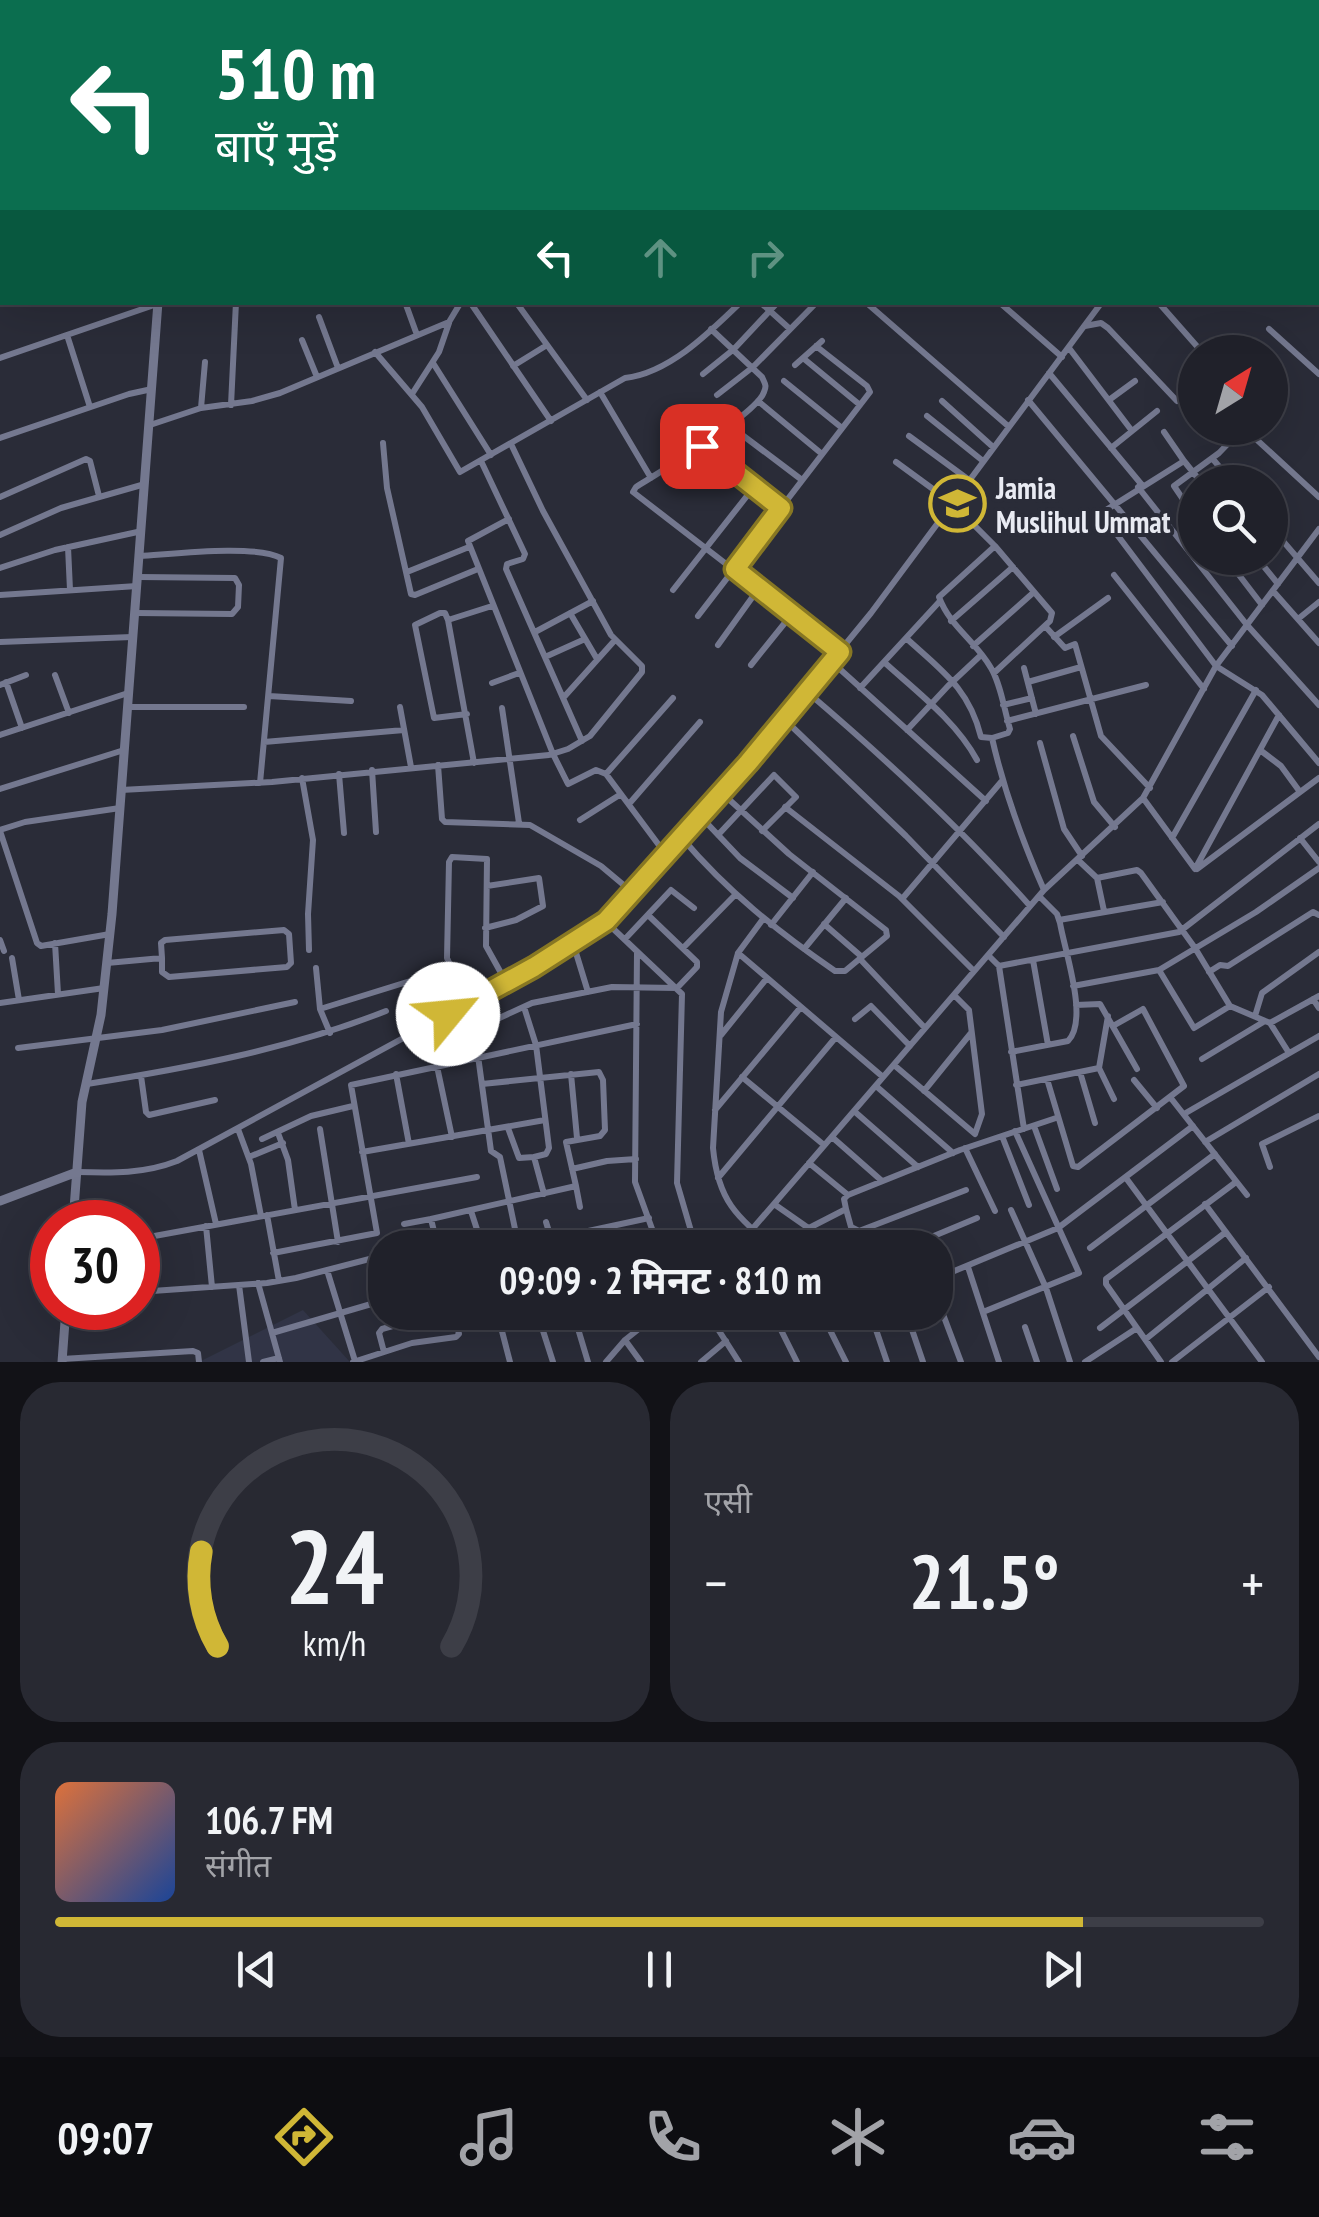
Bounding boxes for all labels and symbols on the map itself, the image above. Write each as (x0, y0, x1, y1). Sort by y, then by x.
north arrow (1178, 335, 1288, 445)
pin (660, 404, 745, 489)
place label: Jamia Muslihul Ummat (995, 468, 1171, 541)
school or university icon: Jamia Muslihul Ummat (927, 474, 987, 534)
position arrow (396, 962, 500, 1066)
speed limit sign: 30 (30, 1200, 160, 1330)

